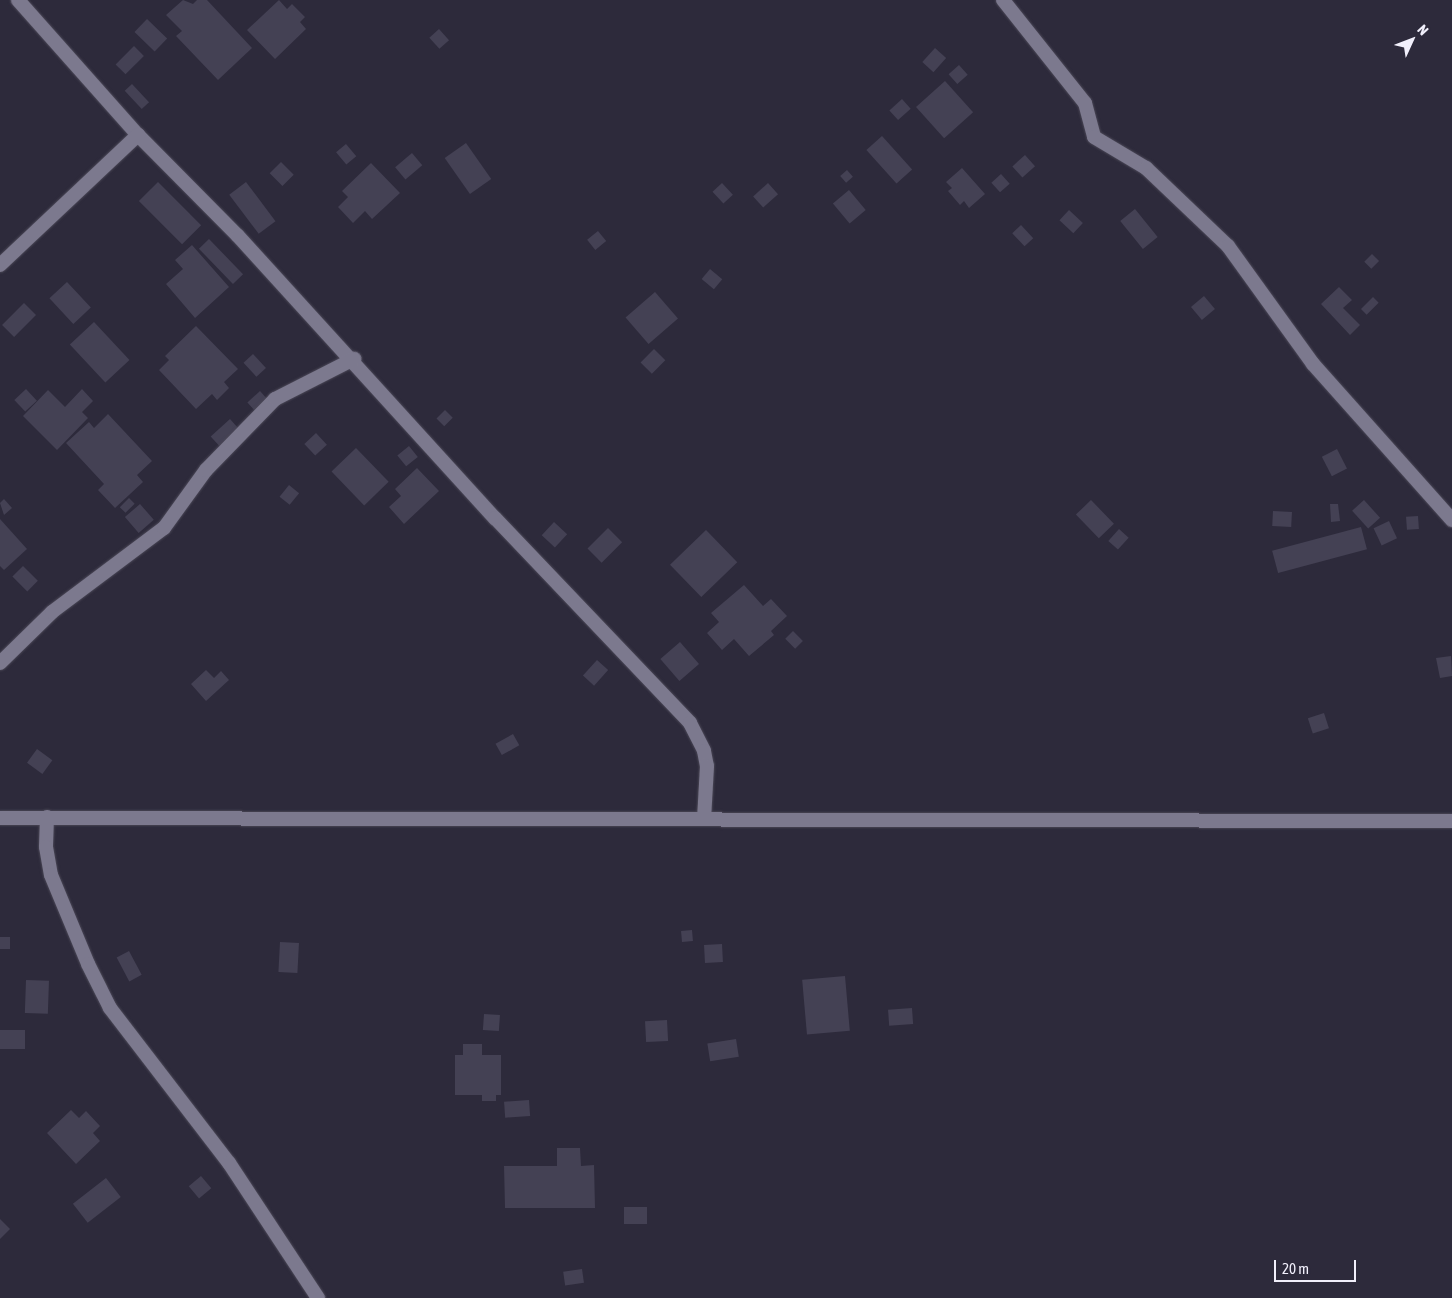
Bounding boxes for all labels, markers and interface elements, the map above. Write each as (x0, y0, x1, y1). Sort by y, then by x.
north arrow (1387, 15, 1437, 65)
text: N (1414, 21, 1432, 38)
scale bar (1277, 1250, 1360, 1282)
text: 20 m (1282, 1260, 1309, 1277)

